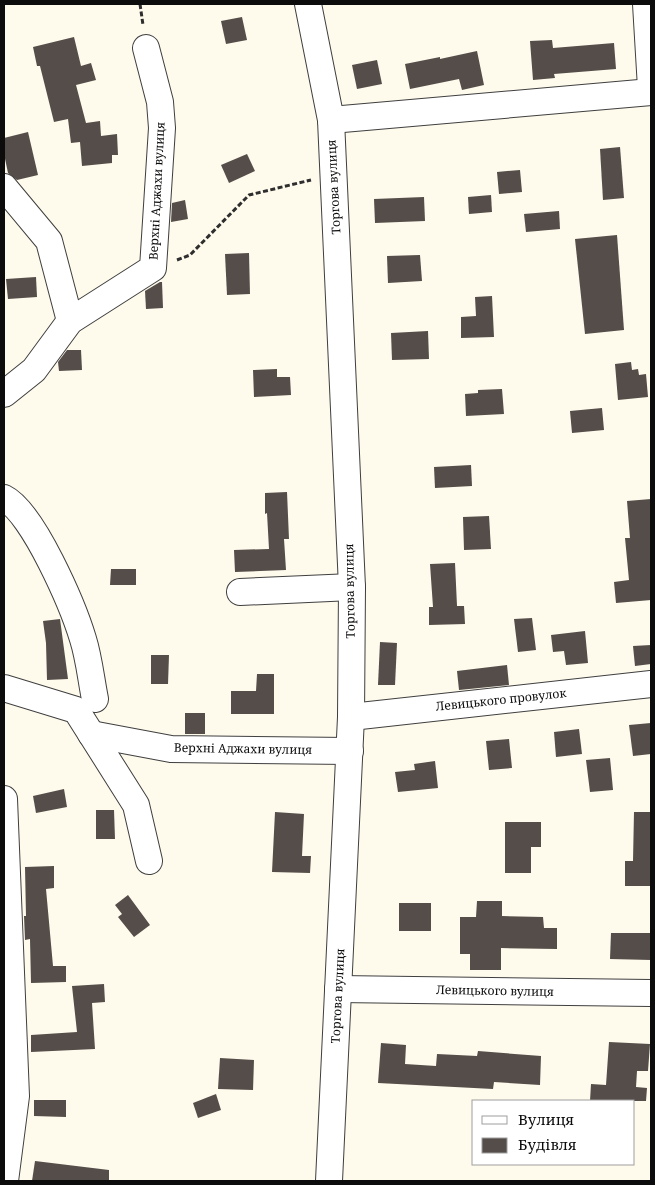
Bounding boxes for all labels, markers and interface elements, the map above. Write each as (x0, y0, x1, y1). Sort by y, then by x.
street label: Верхні Аджахи вулиця (144, 121, 169, 260)
street label: Торгова вулиця (323, 139, 344, 235)
street label: Торгова вулиця (340, 543, 359, 639)
street label: Левицького провулок (435, 684, 568, 715)
street label: Верхні Аджахи вулиця (174, 739, 312, 758)
street label: Торгова вулиця (327, 948, 348, 1044)
street label: Левицького вулиця (436, 981, 554, 1000)
legend (472, 1100, 635, 1165)
text: Вулиця (518, 1109, 574, 1129)
text: Будівля (518, 1134, 576, 1154)

